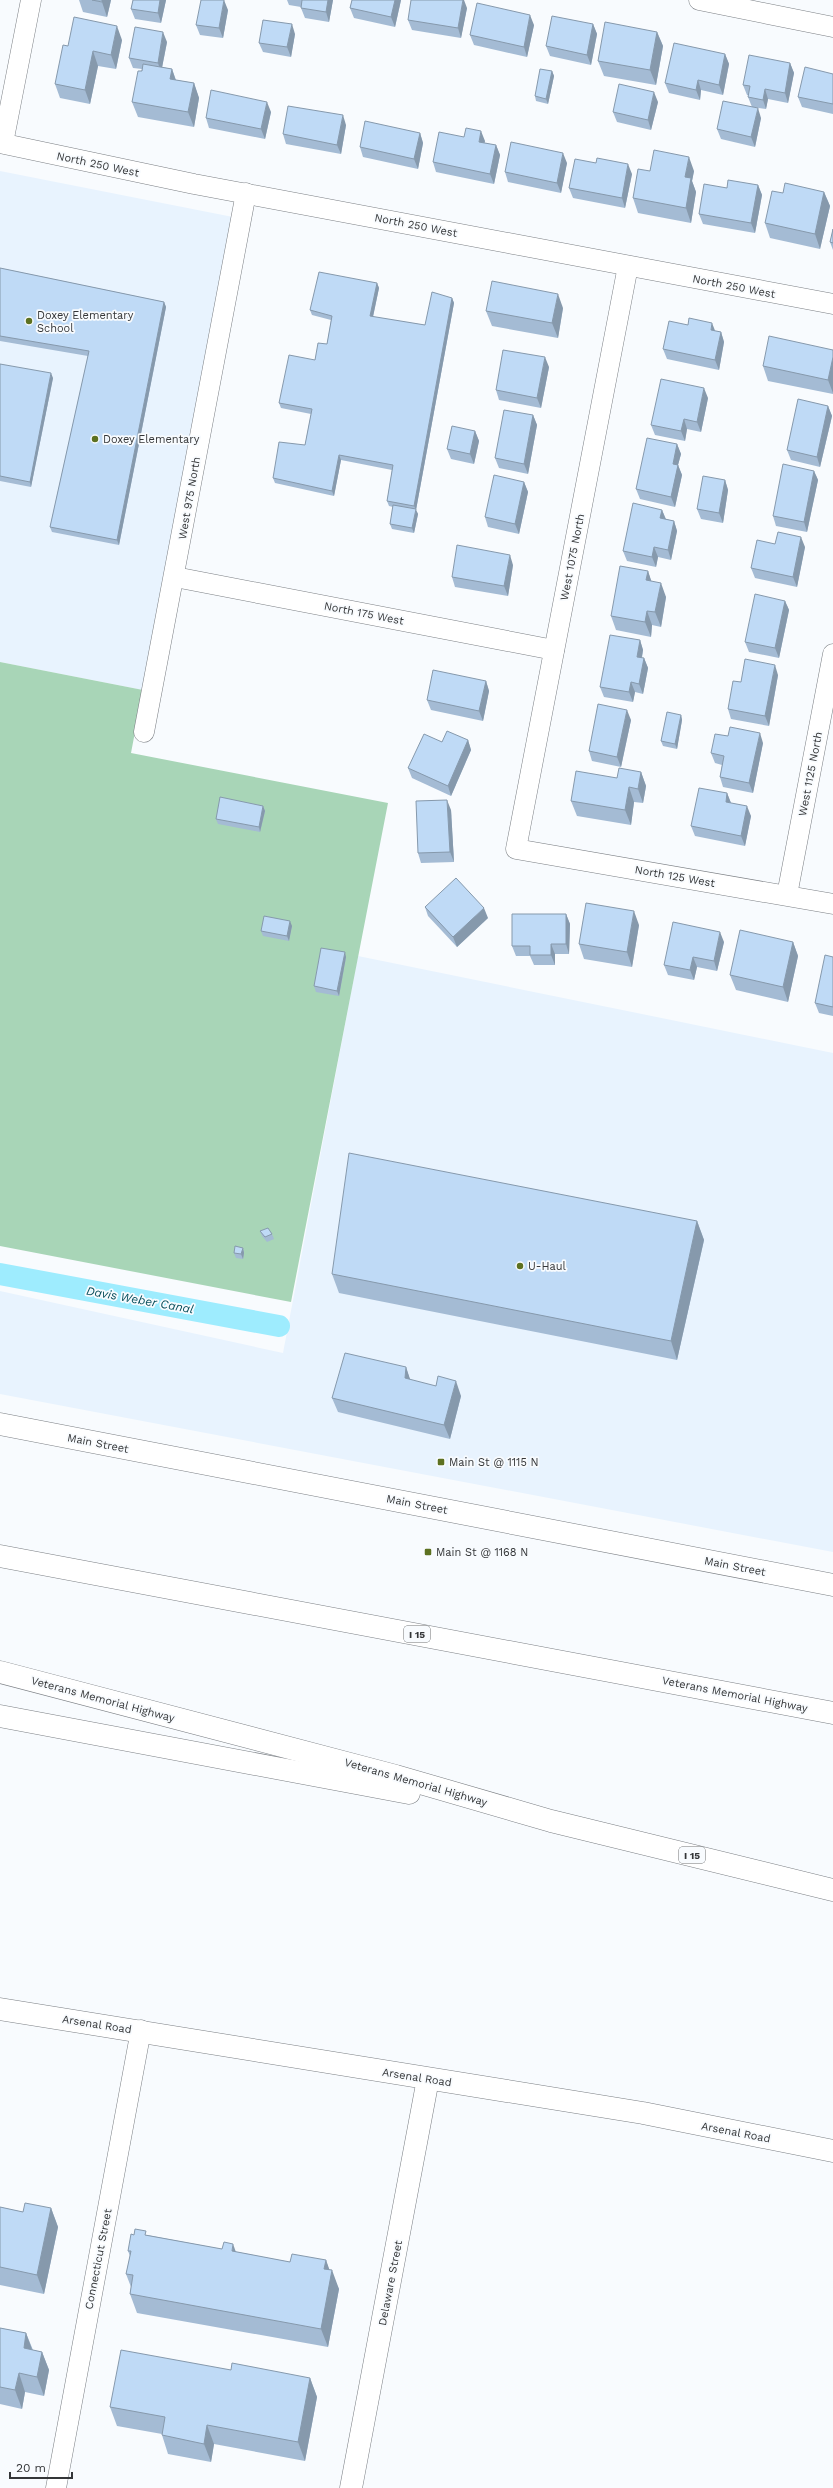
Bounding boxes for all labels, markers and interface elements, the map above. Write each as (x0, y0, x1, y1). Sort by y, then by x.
street label: North 250 West (55, 149, 141, 180)
street label: North 250 West (373, 211, 459, 240)
street label: North 250 West (691, 272, 777, 301)
place label: Doxey Elementary School (37, 309, 134, 335)
marker: Doxey Elementary School (24, 316, 34, 326)
place label: Doxey Elementary (103, 433, 200, 446)
marker: Doxey Elementary (90, 434, 100, 444)
street label: West 975 North (176, 456, 203, 540)
street label: West 1075 North (558, 513, 587, 601)
street label: North 175 West (323, 599, 405, 628)
street label: West 1125 North (796, 731, 825, 817)
street label: North 125 West (634, 863, 716, 890)
place label: U-Haul (528, 1260, 566, 1273)
marker: U-Haul (515, 1261, 525, 1271)
water label: Davis Weber Canal (85, 1284, 195, 1316)
street label: Main Street (66, 1431, 130, 1456)
place label: Main St @ 1115 N (449, 1456, 539, 1469)
marker: Main St @ 1115 N (436, 1457, 446, 1467)
street label: Main Street (385, 1492, 449, 1517)
place label: Main St @ 1168 N (436, 1546, 528, 1559)
marker: Main St @ 1168 N (423, 1547, 433, 1557)
street label: Main Street (703, 1554, 767, 1579)
road number: I 15 (404, 1626, 430, 1642)
street label: Veterans Memorial Highway (30, 1674, 176, 1725)
street label: Veterans Memorial Highway (661, 1674, 809, 1715)
street label: Veterans Memorial Highway (343, 1756, 489, 1809)
road number: I 15 (679, 1847, 705, 1863)
street label: Arsenal Road (61, 2013, 133, 2036)
street label: Arsenal Road (381, 2066, 453, 2089)
street label: Arsenal Road (700, 2119, 772, 2146)
street label: Connecticut Street (82, 2207, 115, 2311)
street label: Delaware Street (376, 2239, 405, 2327)
scale bar (10, 2454, 72, 2480)
text: 20 m (16, 2461, 46, 2475)

